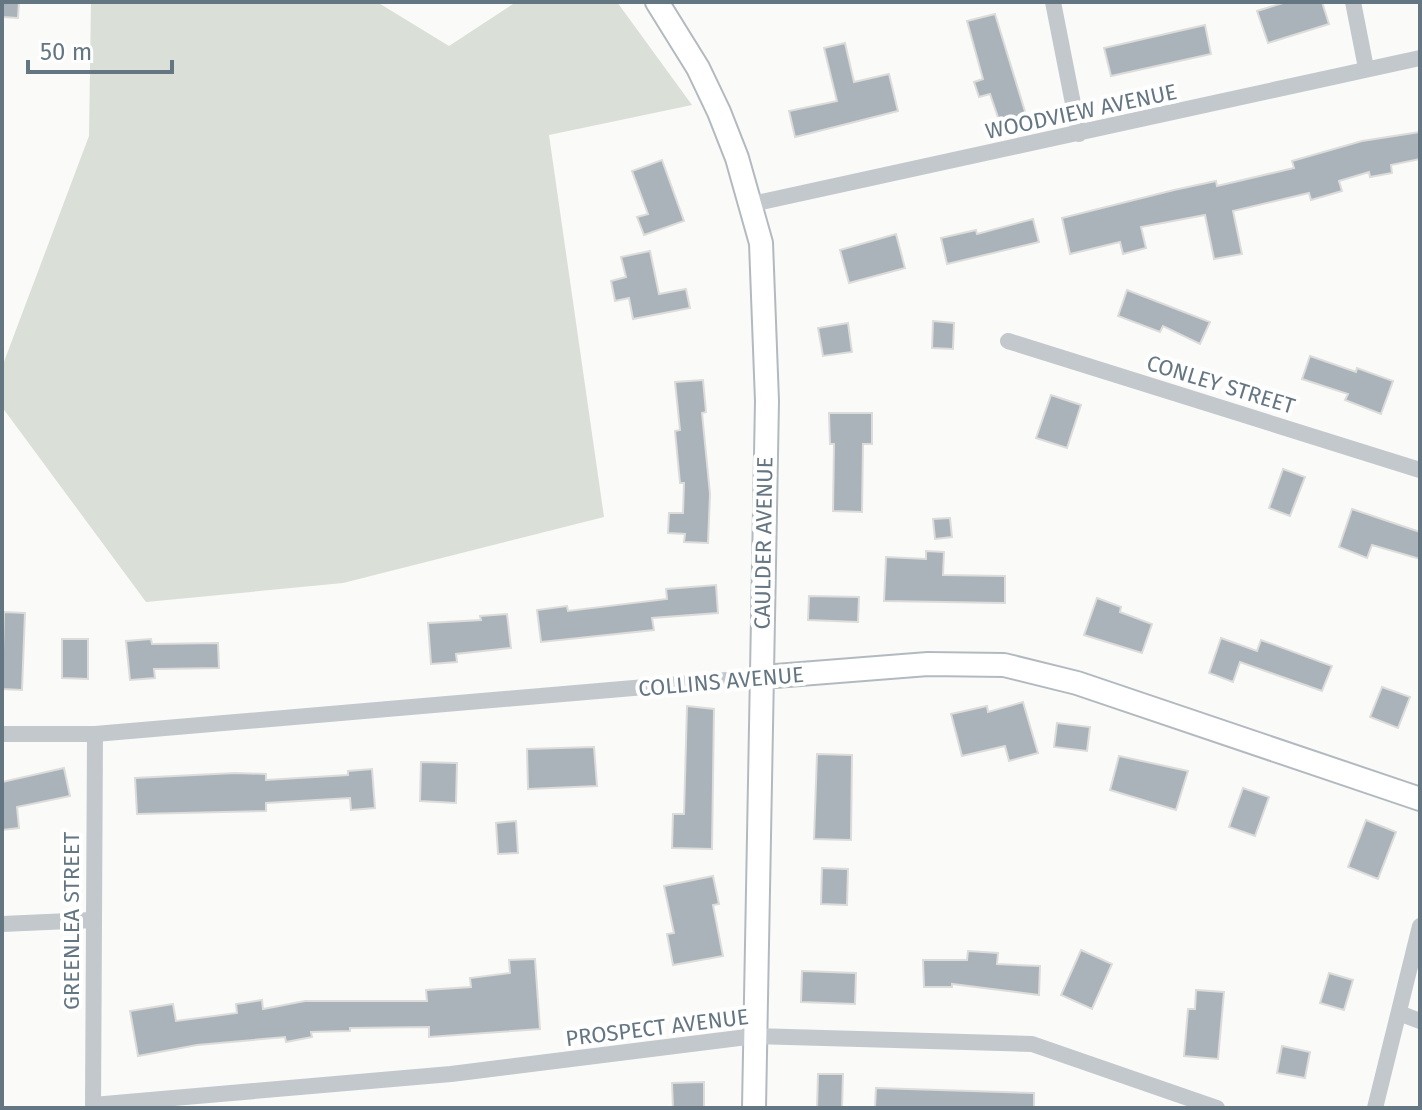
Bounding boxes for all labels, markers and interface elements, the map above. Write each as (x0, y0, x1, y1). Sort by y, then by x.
scale bar (28, 24, 172, 74)
text: 50 m (40, 38, 92, 66)
street label: WOODVIEW AVENUE (983, 78, 1179, 145)
street label: CONLEY STREET (1143, 349, 1299, 420)
street label: CAULDER AVENUE (748, 456, 779, 630)
street label: COLLINS AVENUE (637, 661, 805, 702)
street label: GREENLEA STREET (58, 831, 85, 1010)
street label: PROSPECT AVENUE (564, 1003, 750, 1052)

